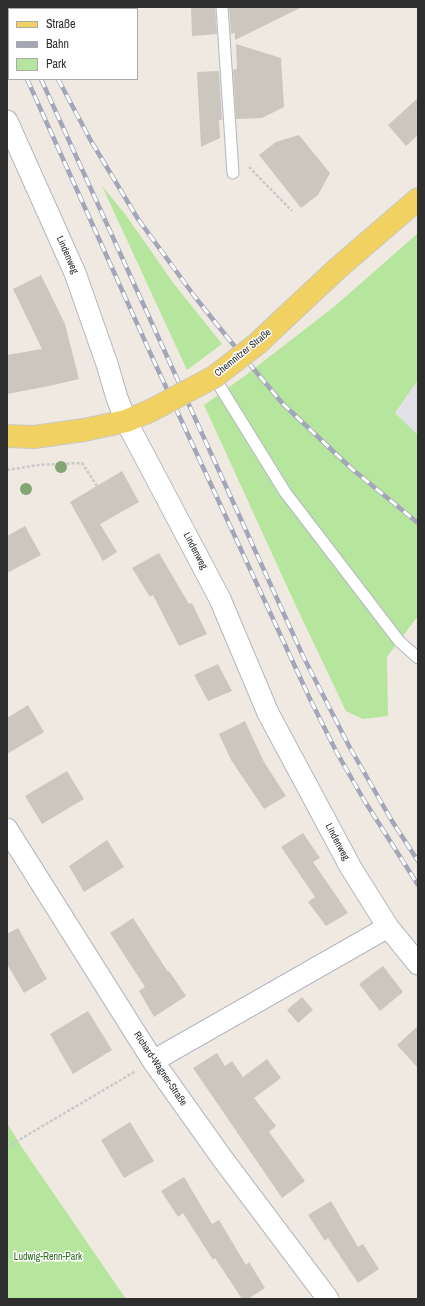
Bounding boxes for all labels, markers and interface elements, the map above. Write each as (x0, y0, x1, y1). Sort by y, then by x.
legend (8, 8, 138, 80)
text: Straße (46, 16, 76, 32)
text: Bahn (46, 36, 69, 52)
text: Park (46, 56, 66, 72)
street label: Lindenweg (53, 234, 81, 276)
street label: Chemnitzer Straße (212, 327, 274, 379)
street label: Lindenweg (180, 530, 210, 572)
street label: Lindenweg (322, 821, 352, 863)
street label: Richard-Wagner-Straße (131, 1030, 189, 1108)
park label: Ludwig-Renn-Park (14, 1251, 82, 1263)

